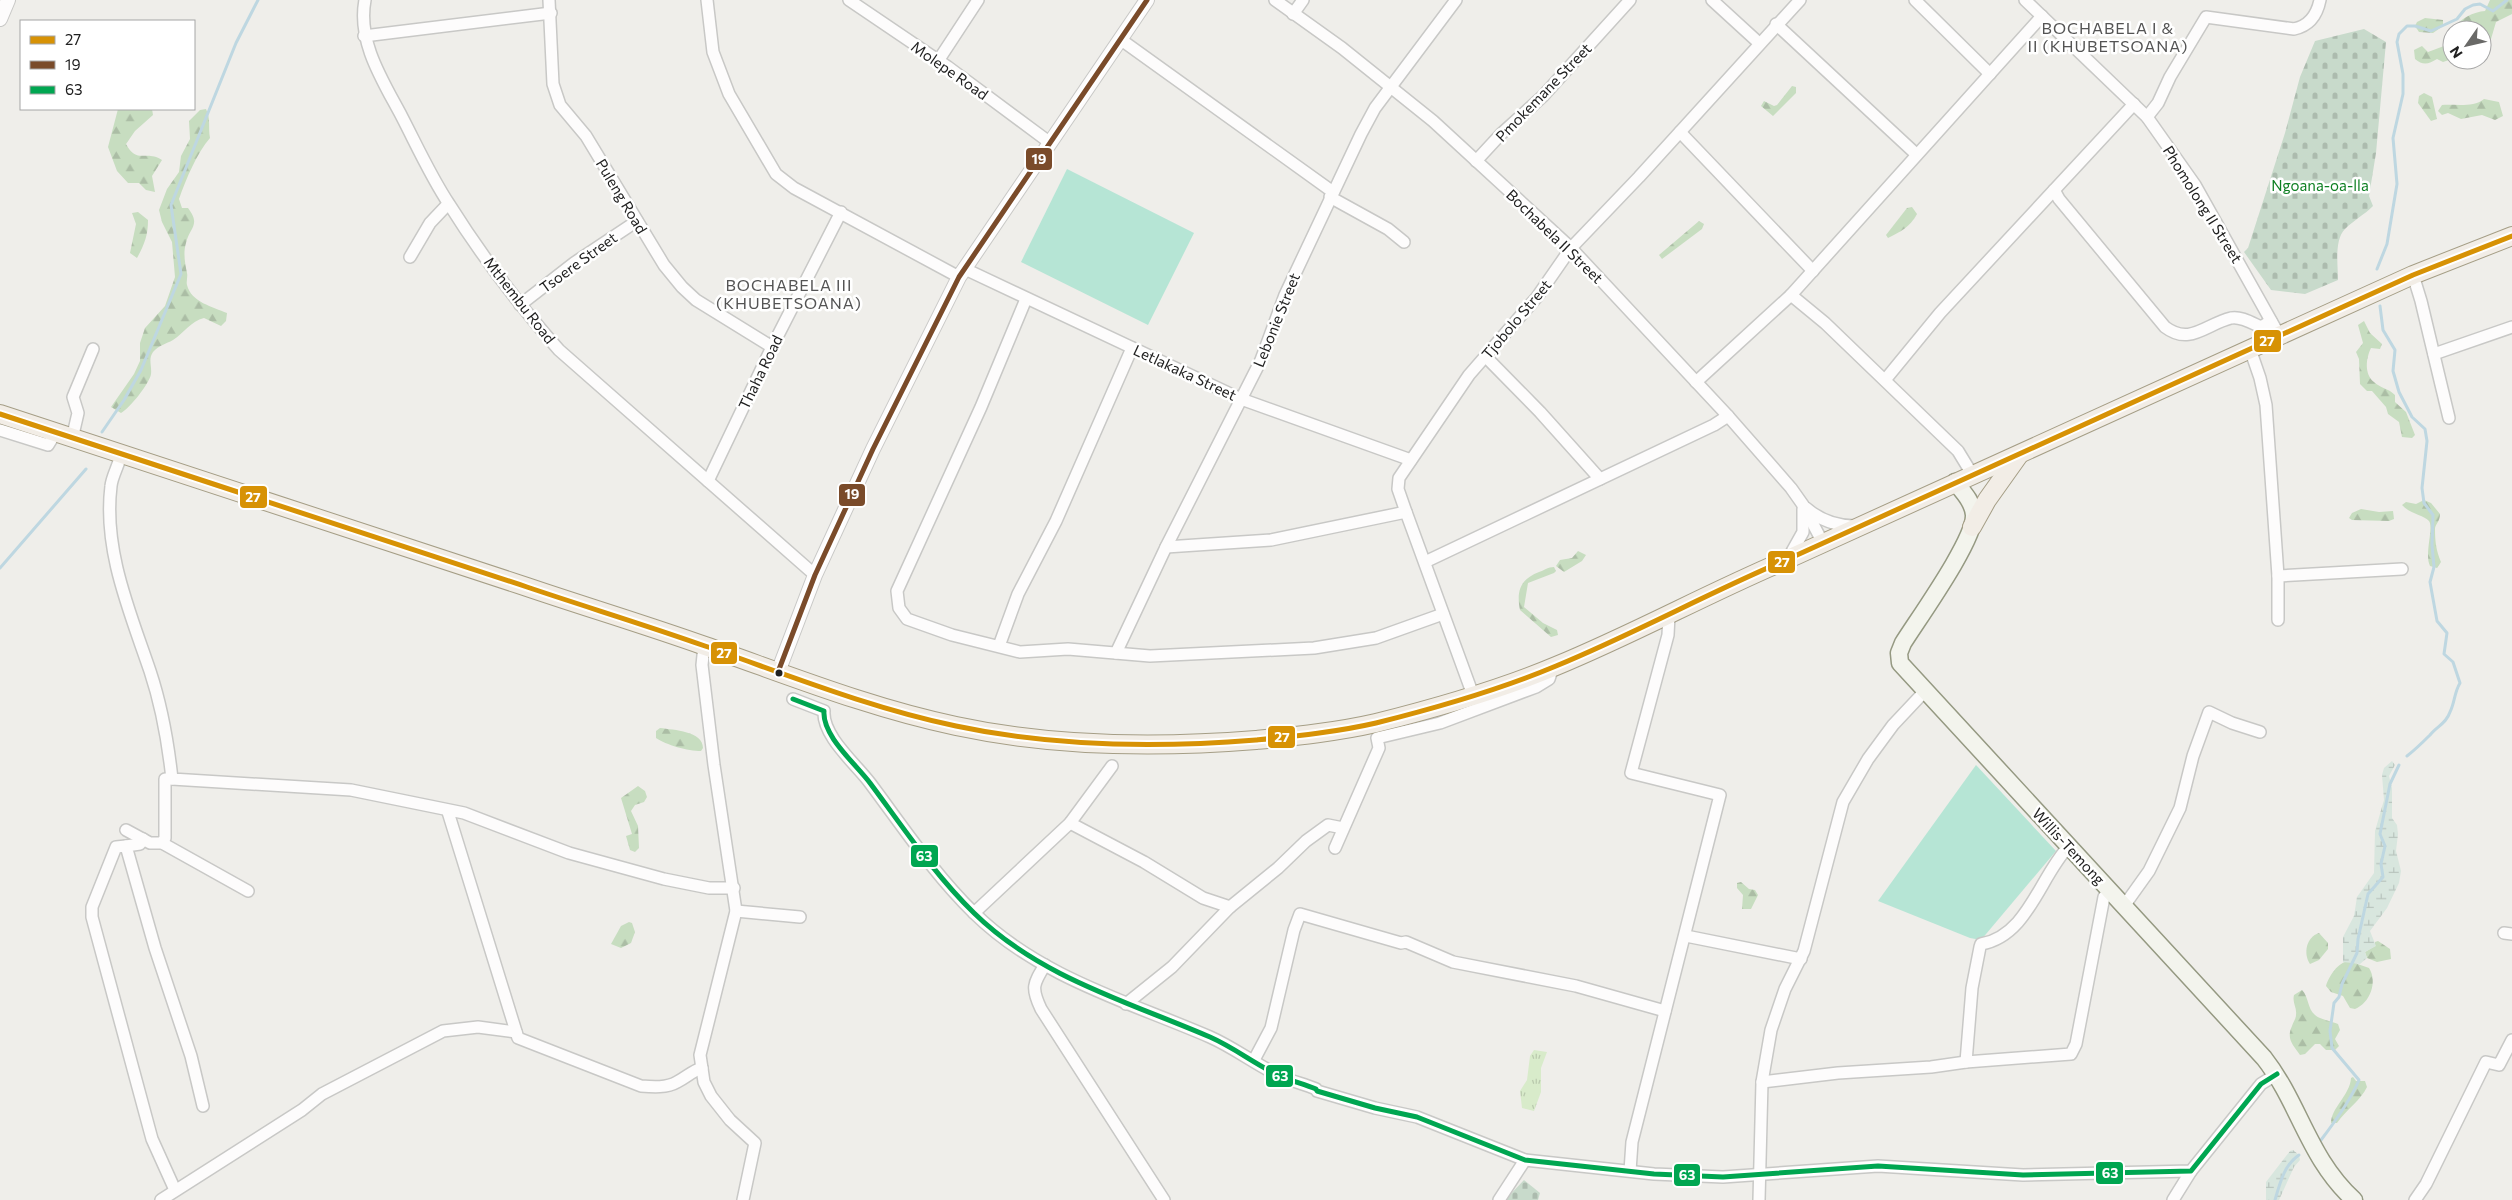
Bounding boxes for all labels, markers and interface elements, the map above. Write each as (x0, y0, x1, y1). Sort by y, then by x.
district label: BOCHABELA I & II (KHUBETSOANA) (2028, 18, 2188, 55)
legend (20, 20, 195, 110)
north arrow (2442, 20, 2492, 70)
text: 27 (65, 30, 81, 48)
street label: Molepe Road (908, 37, 992, 103)
street label: Pmokemane Street (1491, 39, 1595, 145)
text: N (2446, 43, 2466, 62)
text: 19 (65, 55, 81, 73)
text: 63 (65, 80, 83, 98)
street label: Phomolong II Street (2160, 142, 2246, 266)
line badge: 19 (1025, 147, 1053, 171)
text: 19 (1032, 150, 1047, 167)
street label: Puleng Road (593, 155, 651, 237)
park label: Ngoana-oa-lla (2271, 176, 2369, 194)
street label: Bochabela II Street (1503, 185, 1607, 287)
street label: Tsoere Street (536, 228, 620, 296)
street label: Mthembu Road (481, 253, 559, 347)
street label: Lebonie Street (1249, 270, 1303, 370)
district label: BOCHABELA III (KHUBETSOANA) (716, 275, 862, 312)
street label: Tjobolo Street (1478, 276, 1554, 362)
line badge: 27 (2253, 329, 2282, 353)
street label: Thaha Road (734, 332, 786, 412)
text: 27 (2259, 332, 2275, 349)
street label: Letlakaka Street (1131, 340, 1239, 404)
line badge: 19 (838, 483, 866, 507)
line badge: 27 (239, 485, 268, 509)
text: 19 (845, 485, 860, 502)
text: 27 (245, 488, 261, 505)
line badge: 27 (1767, 550, 1796, 574)
text: 27 (1774, 553, 1790, 570)
line badge: 27 (710, 641, 738, 665)
text: 27 (716, 644, 732, 661)
unlabelled marker (774, 668, 784, 678)
line badge: 27 (1267, 725, 1296, 749)
text: 27 (1274, 728, 1290, 745)
street label: Willis-Temong (2029, 804, 2109, 888)
line badge: 63 (910, 844, 939, 868)
text: 63 (916, 847, 932, 864)
line badge: 63 (1265, 1064, 1294, 1088)
text: 63 (1272, 1067, 1288, 1084)
line badge: 63 (2095, 1161, 2124, 1185)
line badge: 63 (1673, 1163, 1701, 1187)
text: 63 (2102, 1164, 2118, 1181)
text: 63 (1679, 1166, 1695, 1183)

